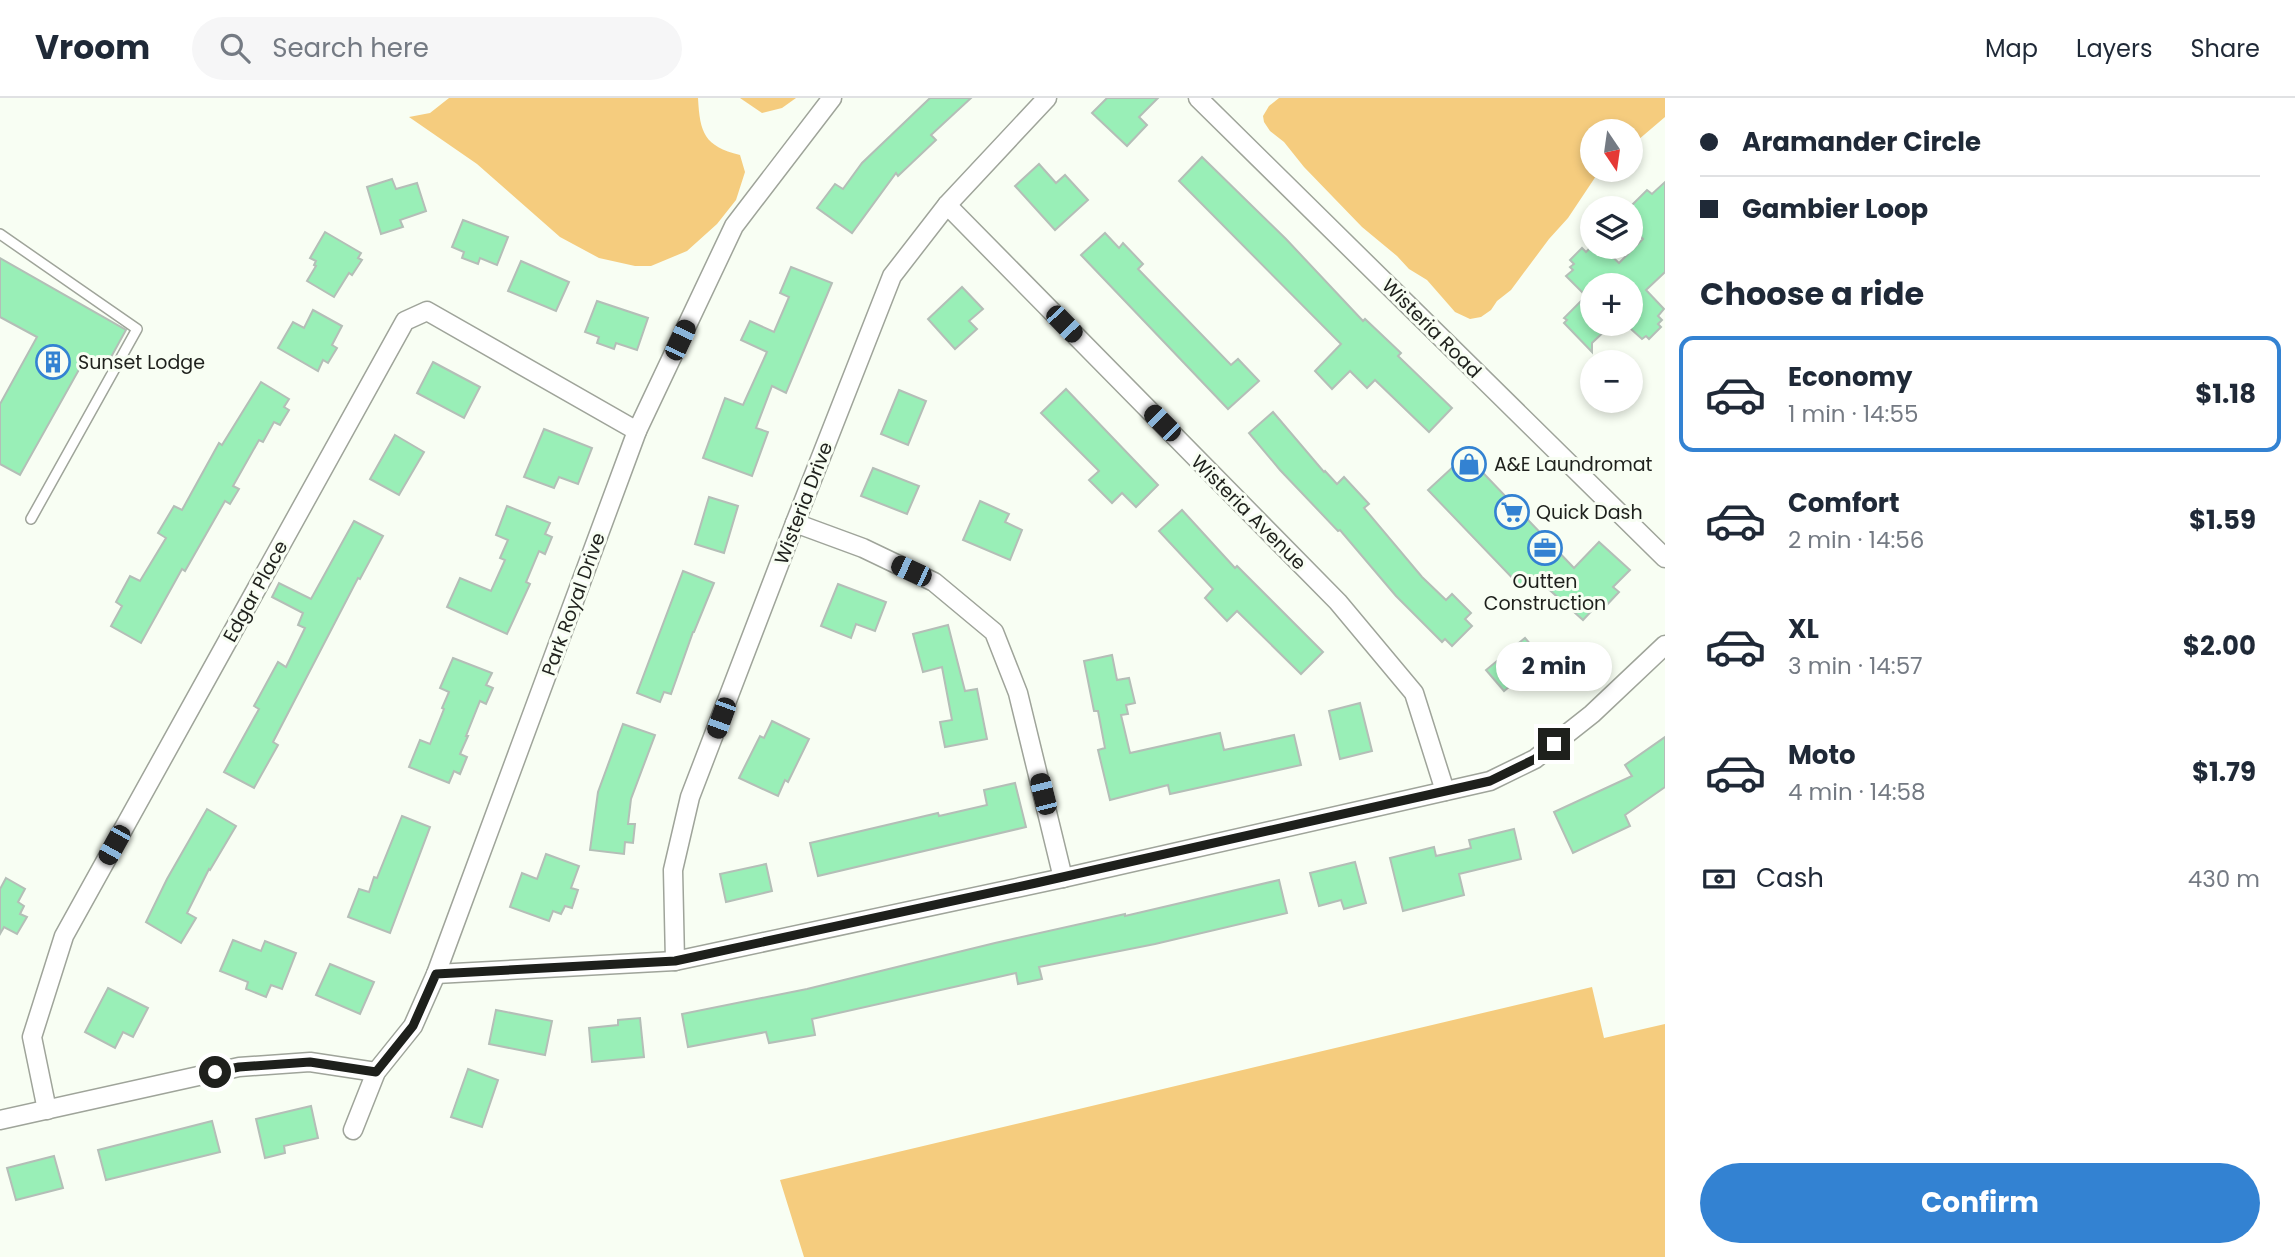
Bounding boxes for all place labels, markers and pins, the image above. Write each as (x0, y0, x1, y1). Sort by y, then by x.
building icon: Sunset Lodge (34, 343, 72, 381)
place label: Sunset Lodge (78, 349, 205, 376)
shop icon: A&E Laundromat (1450, 445, 1488, 483)
place label: A&E Laundromat (1494, 451, 1653, 478)
supermarket icon: Quick Dash (1493, 493, 1531, 531)
place label: Quick Dash (1536, 499, 1643, 526)
office icon: Outten Construction (1526, 529, 1564, 567)
place label: Outten Construction (1484, 568, 1606, 617)

